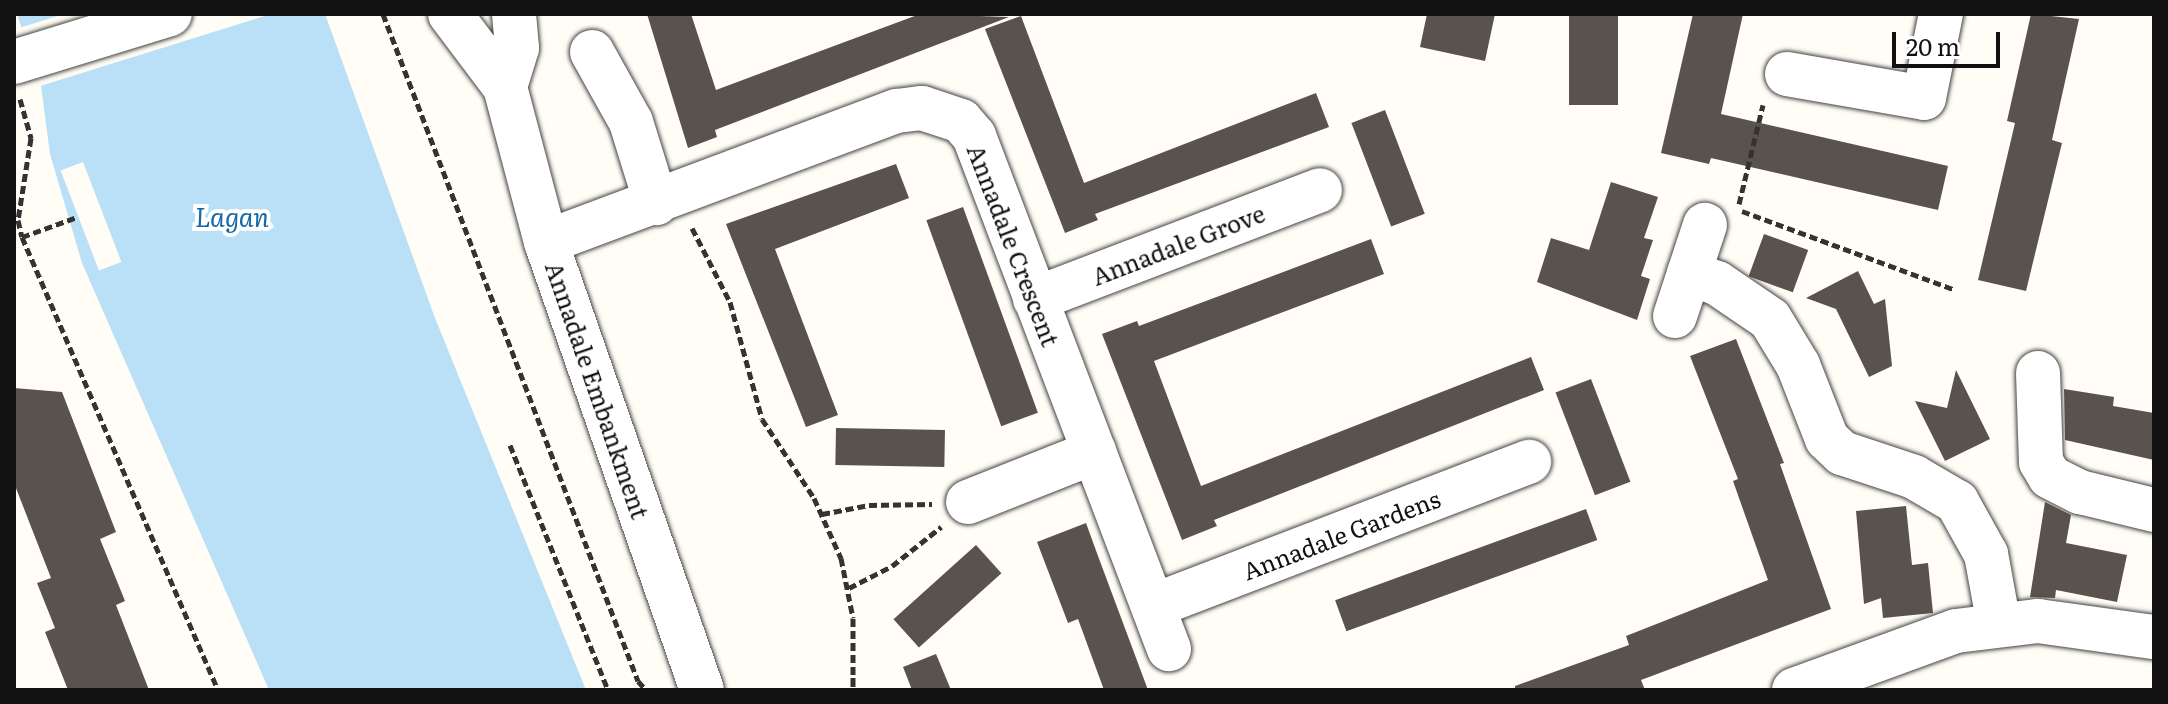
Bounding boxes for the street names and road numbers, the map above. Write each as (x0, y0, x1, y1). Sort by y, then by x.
street label: Annadale Crescent (962, 140, 1066, 350)
street label: Annadale Grove (1087, 198, 1269, 290)
street label: Annadale Embankment (540, 258, 656, 522)
street label: Annadale Gardens (1238, 483, 1444, 585)

